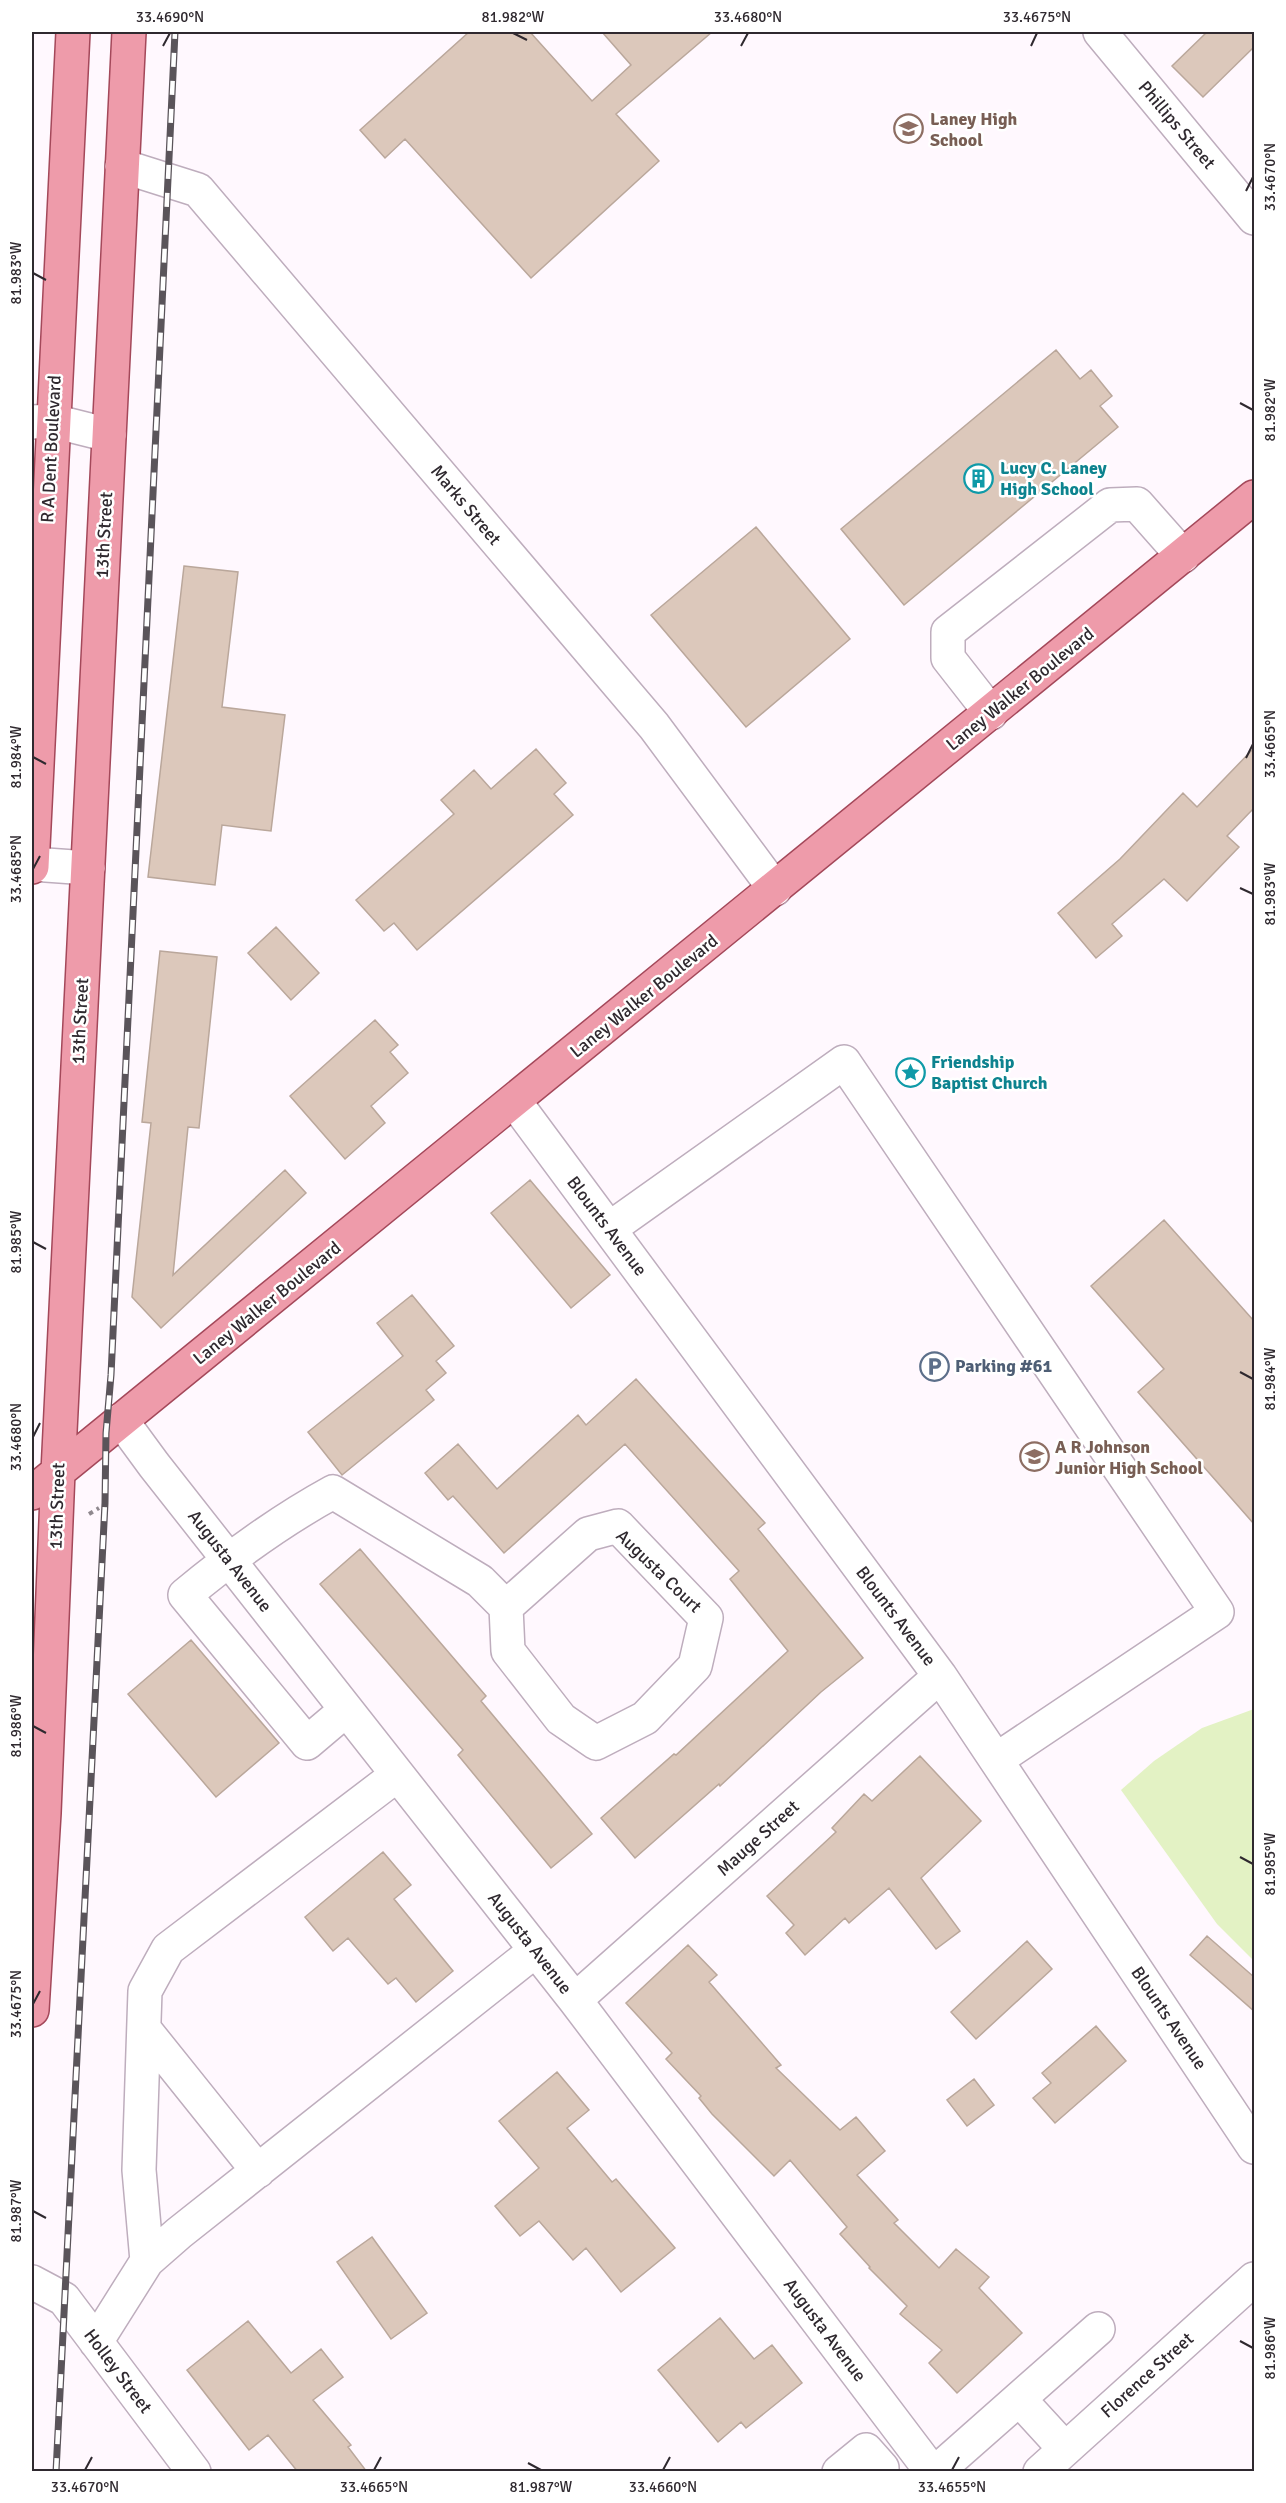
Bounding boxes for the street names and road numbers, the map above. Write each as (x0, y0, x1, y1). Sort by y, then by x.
street label: Phillips Street (1134, 76, 1220, 174)
street label: R A Dent Boulevard (36, 375, 66, 523)
street label: Marks Street (426, 460, 506, 550)
street label: 13th Street (91, 491, 117, 579)
street label: Laney Walker Boulevard (942, 623, 1098, 755)
street label: Laney Walker Boulevard (566, 930, 722, 1062)
street label: 13th Street (67, 977, 93, 1065)
street label: Blounts Avenue (562, 1172, 652, 1280)
street label: Laney Walker Boulevard (189, 1237, 345, 1369)
street label: 13th Street (44, 1462, 70, 1550)
street label: Augusta Avenue (183, 1506, 277, 1616)
street label: Augusta Court (612, 1525, 706, 1617)
street label: Blounts Avenue (851, 1562, 941, 1670)
street label: Mauge Street (712, 1795, 804, 1881)
street label: Augusta Avenue (483, 1888, 577, 1998)
street label: Blounts Avenue (1126, 1962, 1212, 2074)
street label: Augusta Avenue (779, 2274, 871, 2386)
street label: Holley Street (79, 2325, 157, 2417)
street label: Florence Street (1096, 2328, 1198, 2422)

